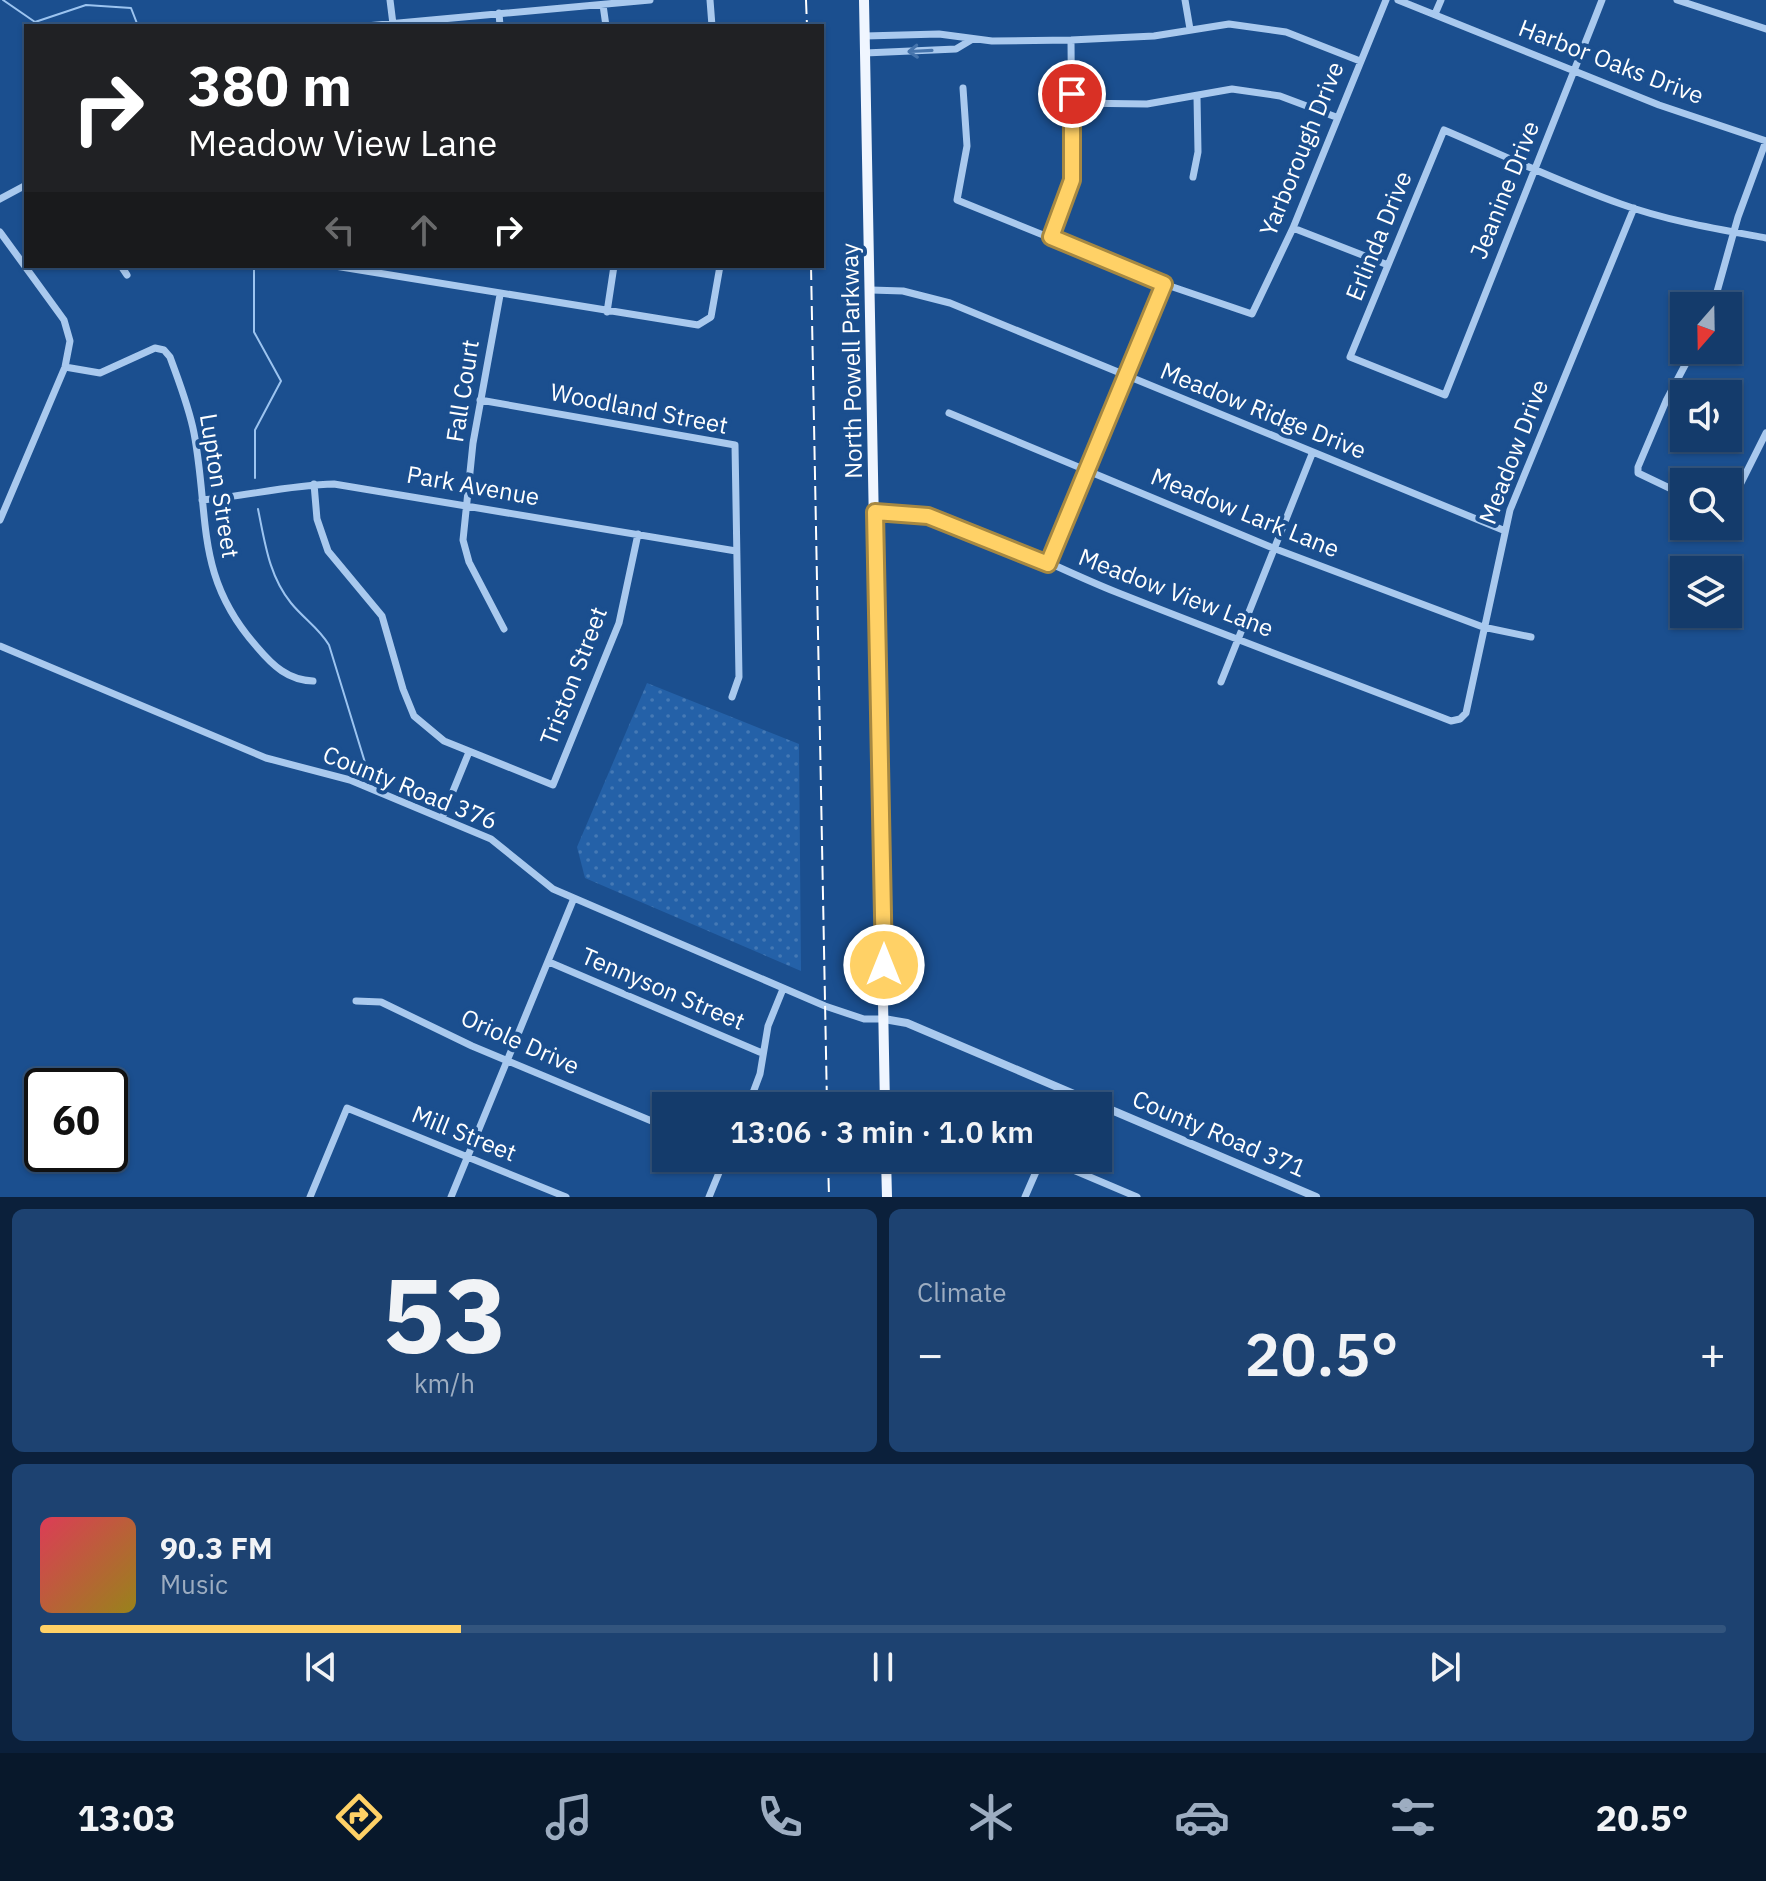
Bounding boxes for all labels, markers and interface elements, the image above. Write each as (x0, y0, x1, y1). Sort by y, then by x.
street label: Harbor Oaks Drive (1514, 11, 1708, 111)
one-way arrow (907, 43, 934, 58)
text: 380 m (188, 49, 352, 121)
icon: right (56, 56, 160, 160)
street label: Yarborough Drive (1252, 57, 1351, 241)
pin (1038, 60, 1106, 128)
icon: arrive (1050, 72, 1094, 116)
street label: Jeanine Drive (1462, 116, 1546, 263)
text: Meadow View Lane (188, 119, 497, 166)
street label: Erlinda Drive (1338, 166, 1419, 305)
icon: left (318, 208, 362, 252)
icon: ahead (402, 208, 446, 252)
icon: right (486, 208, 530, 252)
street label: North Powell Parkway (833, 243, 869, 479)
north arrow (1670, 292, 1742, 364)
map controls (1670, 292, 1742, 628)
street label: Fall Court (438, 337, 486, 444)
street label: Meadow Ridge Drive (1156, 354, 1371, 466)
street label: Woodland Street (548, 375, 731, 441)
street label: Meadow Drive (1471, 375, 1555, 529)
button: sound (1670, 380, 1742, 452)
street label: Lupton Street (193, 411, 247, 560)
street label: Park Avenue (404, 458, 542, 512)
street label: Meadow Lark Lane (1146, 460, 1344, 564)
button: search (1670, 468, 1742, 540)
street label: Meadow View Lane (1074, 540, 1278, 644)
button: layers (1670, 556, 1742, 628)
street label: Triston Street (532, 602, 614, 749)
street label: County Road 376 (318, 737, 502, 837)
position arrow (842, 923, 926, 1007)
street label: Tennyson Street (577, 939, 750, 1037)
street label: Oriole Drive (456, 1001, 585, 1081)
speed limit sign: 60 (24, 1068, 128, 1172)
street label: County Road 371 (1128, 1082, 1311, 1184)
street label: Mill Street (407, 1098, 521, 1168)
text: 13:06 · 3 min · 1.0 km (730, 1112, 1034, 1151)
text: 53 (382, 1246, 507, 1382)
text: Climate (917, 1275, 1007, 1309)
text: 20.5° (1244, 1314, 1399, 1393)
text: − (917, 1325, 943, 1382)
text: + (1700, 1325, 1726, 1382)
text: km/h (414, 1366, 475, 1400)
text: 90.3 FM (160, 1528, 273, 1567)
text: Music (160, 1567, 228, 1601)
icon: previous (299, 1645, 343, 1689)
icon: pause (861, 1645, 905, 1689)
icon: next (1423, 1645, 1467, 1689)
icon: directions (331, 1789, 387, 1845)
icon: music (541, 1789, 597, 1845)
icon: phone (752, 1789, 808, 1845)
icon: climate (963, 1789, 1019, 1845)
icon: car (1174, 1789, 1230, 1845)
icon: filters (1385, 1789, 1441, 1845)
text: 13:03 (77, 1794, 176, 1841)
text: 20.5° (1596, 1794, 1689, 1841)

